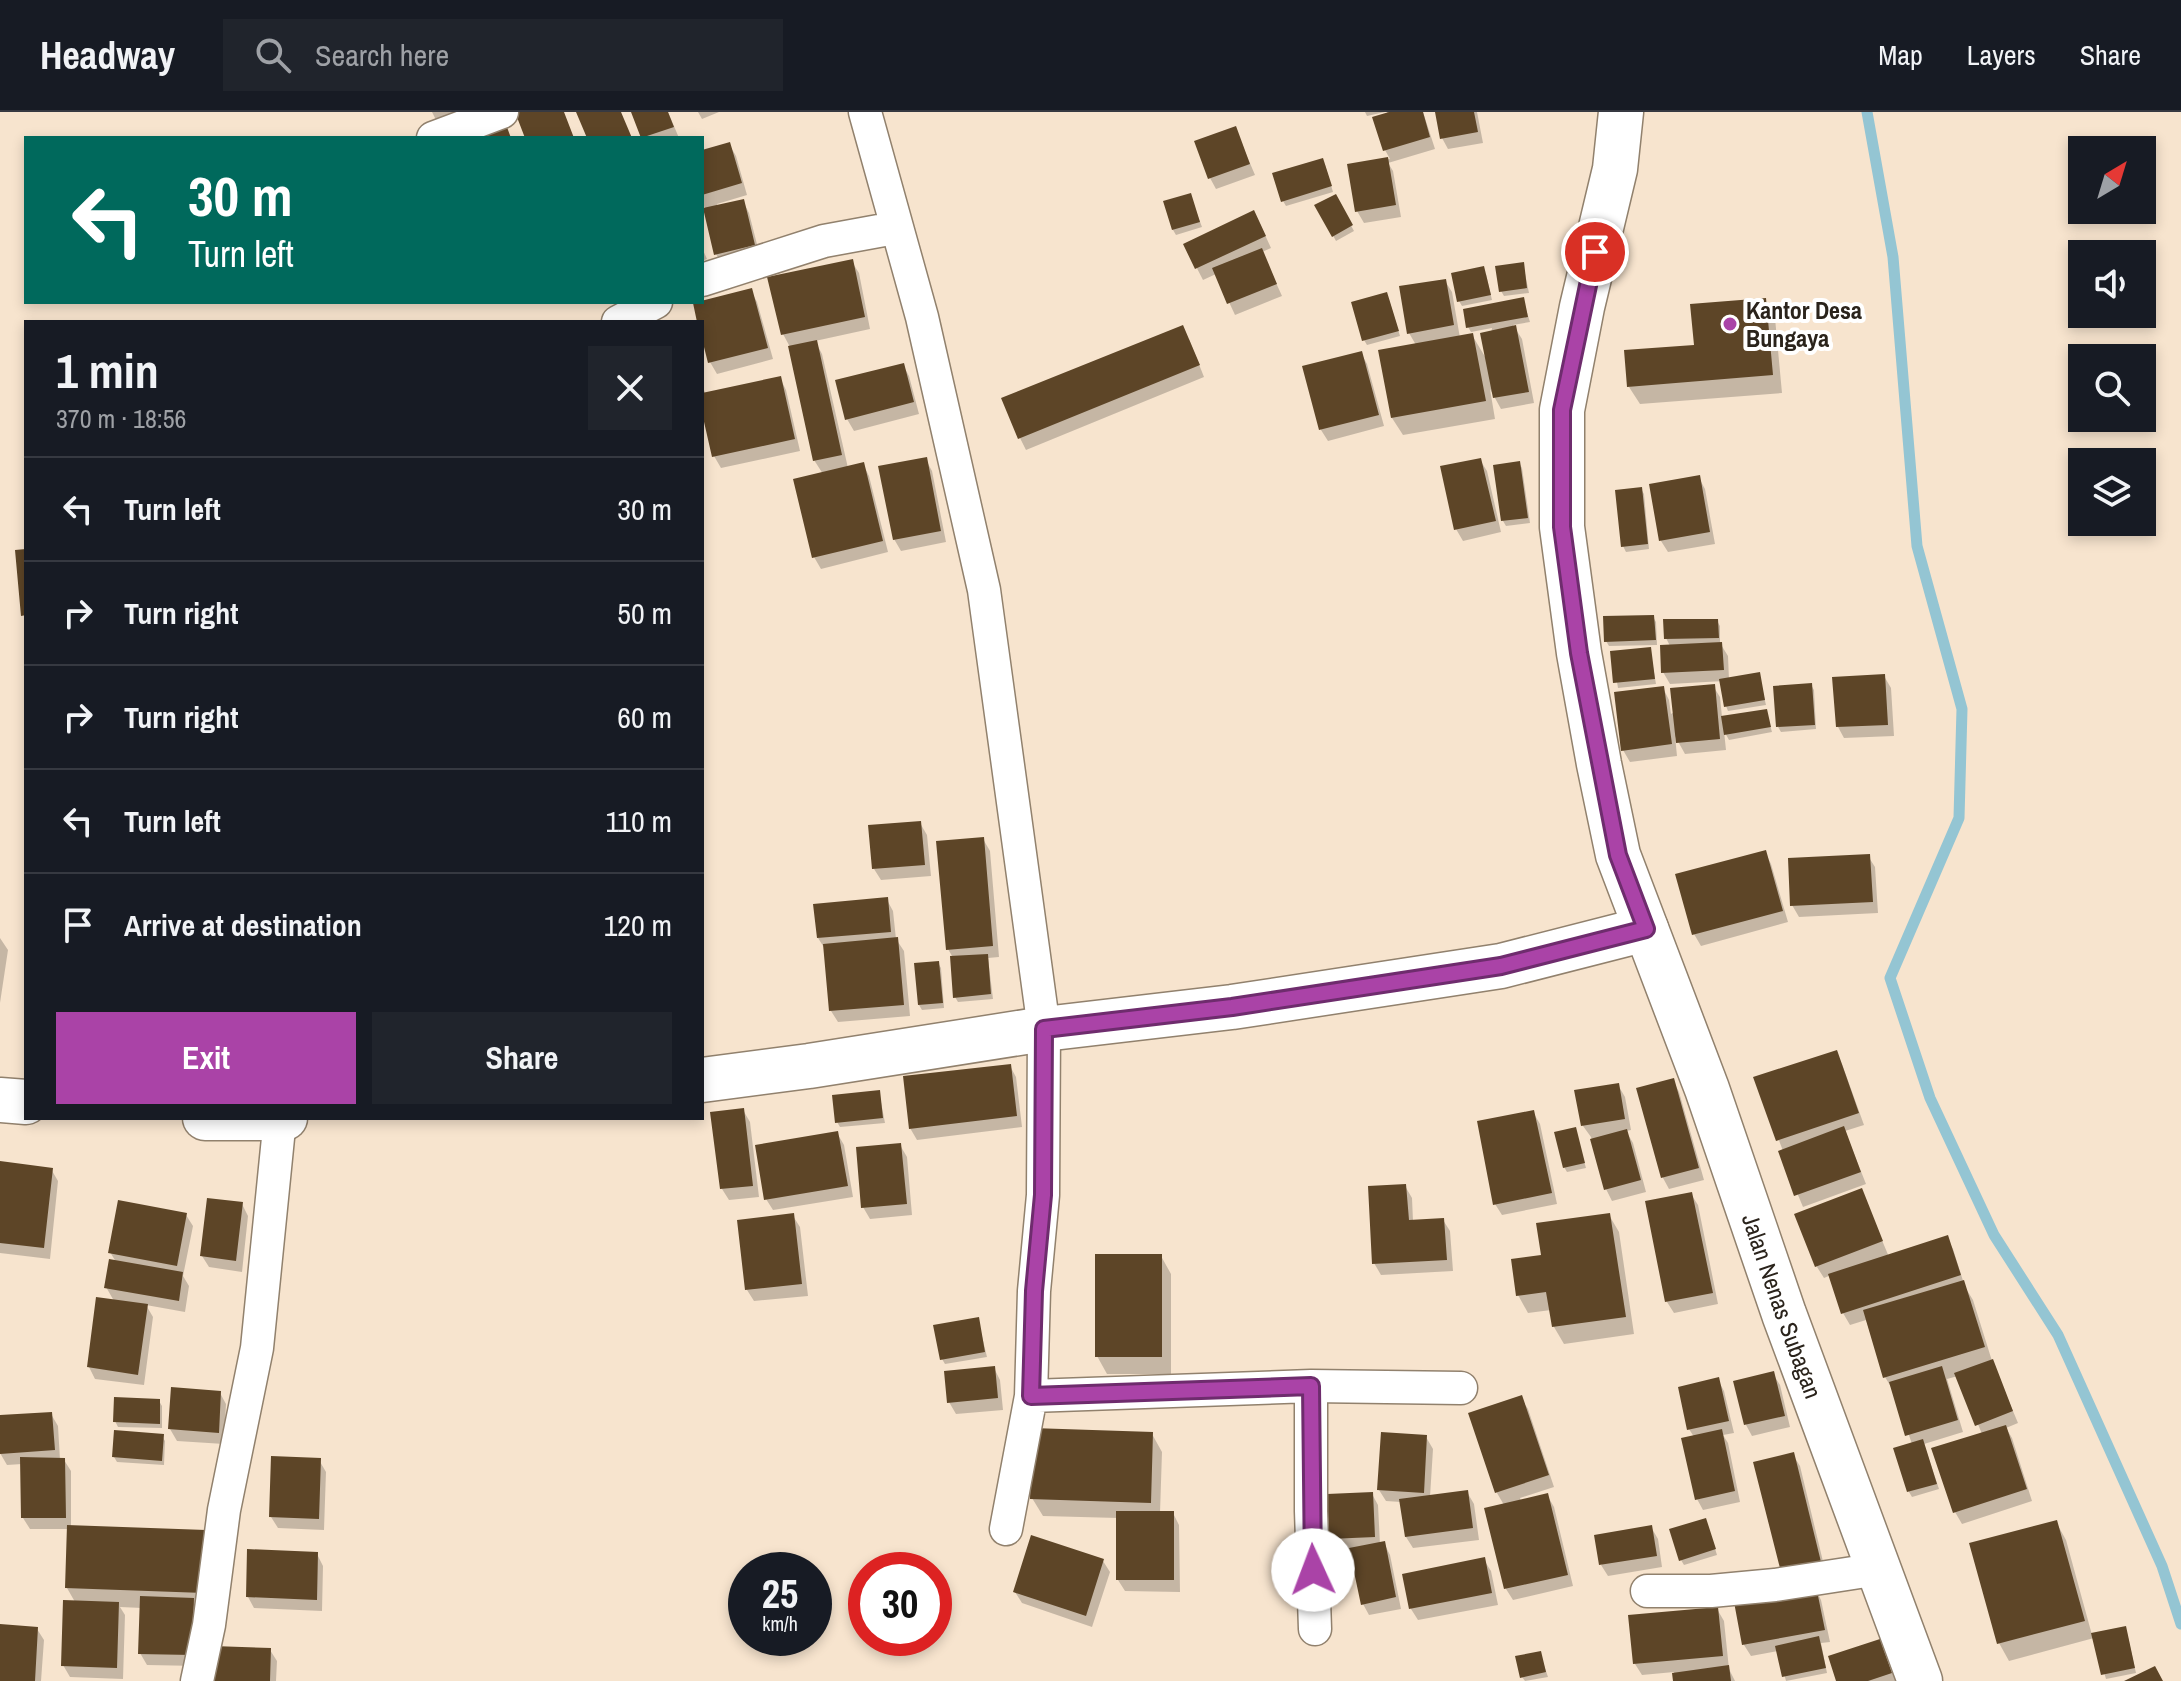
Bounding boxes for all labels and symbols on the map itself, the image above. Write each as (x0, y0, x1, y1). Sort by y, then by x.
north arrow (2068, 136, 2156, 224)
pin (1561, 218, 1629, 286)
place label: Kantor Desa Bungaya (1746, 294, 1862, 354)
marker: Kantor Desa Bungaya (1721, 315, 1739, 333)
street label: Jalan Nenas Subagan (1735, 1209, 1830, 1403)
position arrow (1271, 1528, 1355, 1612)
speed limit sign: 30 (848, 1552, 952, 1656)

